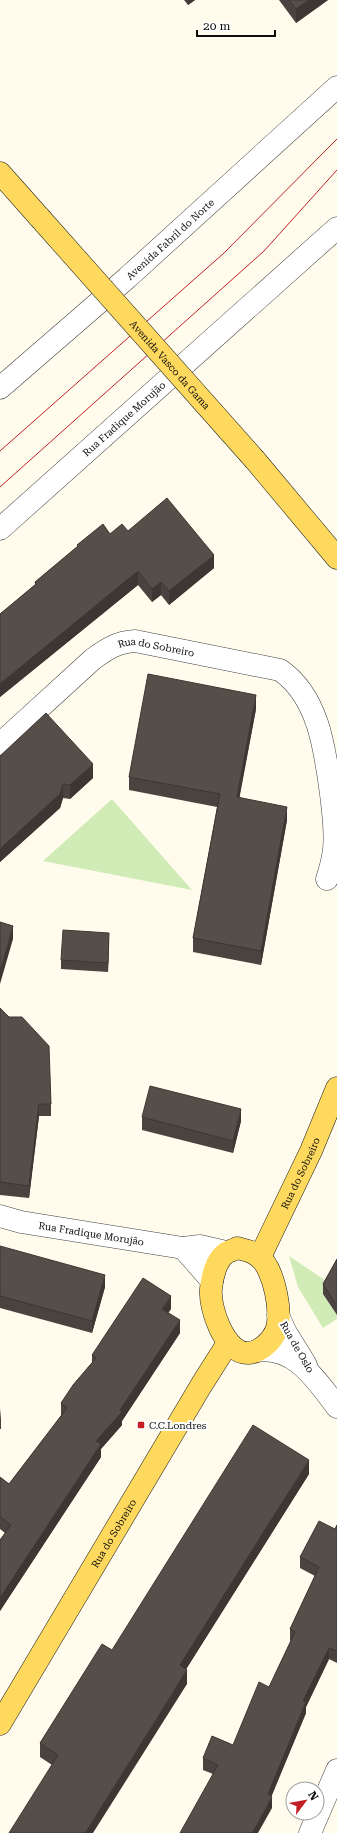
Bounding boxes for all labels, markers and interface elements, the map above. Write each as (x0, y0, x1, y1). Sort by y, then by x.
scale bar (197, 12, 275, 38)
text: 20 m (203, 19, 230, 33)
street label: Avenida Fabril do Norte (124, 196, 216, 282)
street label: Avenida Vasco da Gama (128, 318, 213, 412)
street label: Rua Fradique Morujão (80, 379, 167, 458)
street label: Rua do Sobreiro (116, 635, 195, 658)
street label: Rua do Sobreiro (278, 1136, 322, 1211)
street label: Rua Fradique Morujão (38, 1219, 145, 1247)
street label: Rua de Oslo (278, 1319, 316, 1375)
marker: C.C.Londres (136, 1420, 146, 1430)
place label: C.C.Londres (149, 1420, 207, 1431)
street label: Rua do Sobreiro (89, 1497, 138, 1569)
north arrow (285, 1781, 325, 1821)
text: N (305, 1789, 321, 1803)

